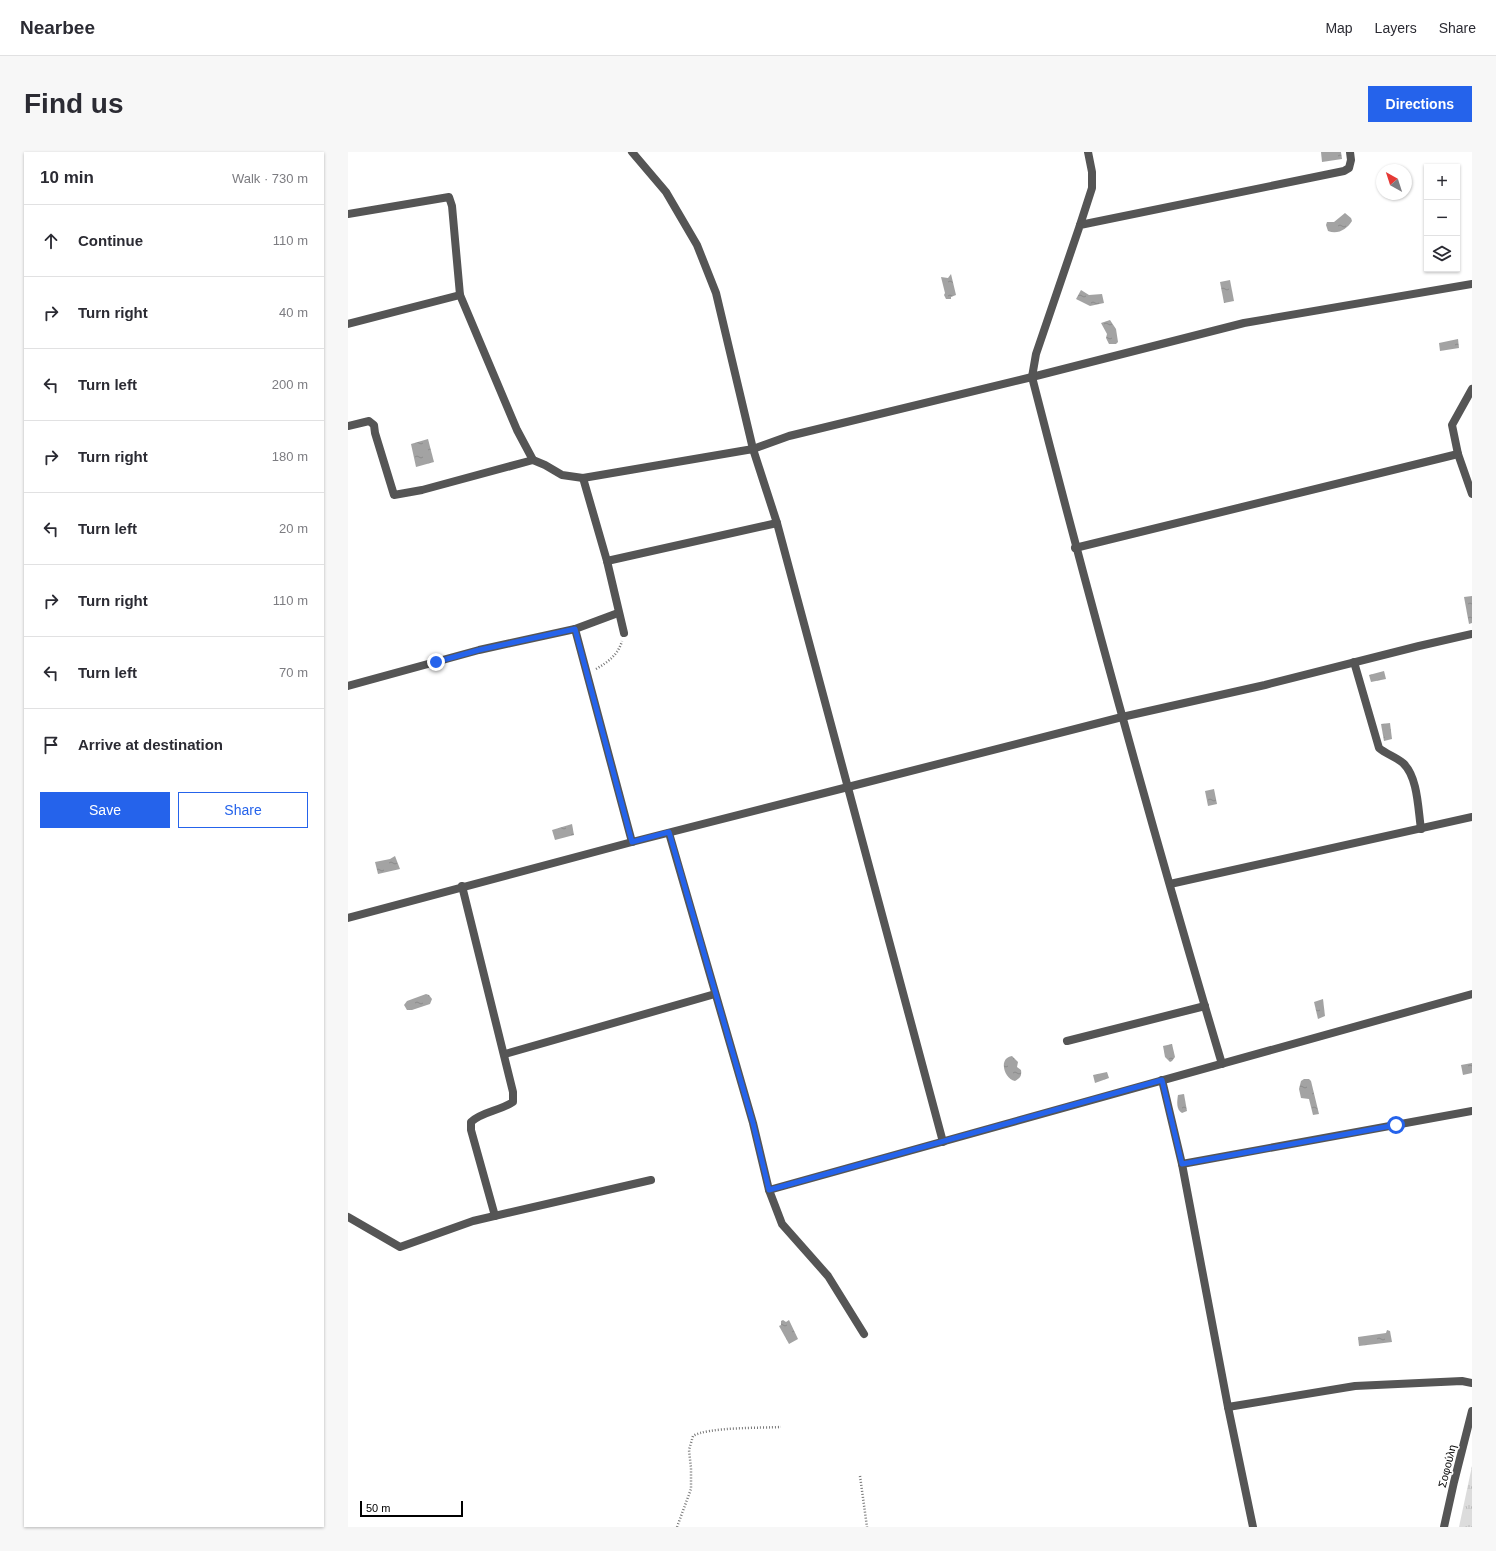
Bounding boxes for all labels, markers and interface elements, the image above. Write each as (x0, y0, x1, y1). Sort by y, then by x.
text: Nearbee (20, 17, 95, 38)
text: Map (1325, 20, 1353, 36)
text: Layers (1375, 20, 1417, 36)
text: Share (1439, 20, 1476, 36)
button: Directions (1368, 86, 1472, 122)
text: Find us (24, 88, 124, 119)
north arrow (1376, 164, 1412, 200)
map controls (1424, 164, 1460, 272)
button: + (1424, 164, 1460, 200)
text: 10 min (40, 168, 94, 187)
text: Walk · 730 m (232, 171, 308, 186)
button: − (1424, 200, 1460, 236)
icon: ahead (40, 230, 62, 252)
text: Continue (78, 232, 143, 249)
text: 110 m (273, 233, 308, 248)
button: layers (1424, 236, 1460, 272)
icon: right (40, 302, 62, 324)
text: Turn right (78, 304, 148, 321)
text: 40 m (279, 305, 308, 320)
icon: left (40, 374, 62, 396)
text: Turn left (78, 376, 137, 393)
text: 200 m (272, 377, 308, 392)
icon: right (40, 446, 62, 468)
text: Turn right (78, 448, 148, 465)
text: 180 m (272, 449, 308, 464)
icon: left (40, 518, 62, 540)
text: Turn left (78, 520, 137, 537)
text: 20 m (279, 521, 308, 536)
icon: right (40, 590, 62, 612)
text: Turn right (78, 592, 148, 609)
text: 110 m (273, 593, 308, 608)
route end (427, 653, 445, 671)
icon: left (40, 662, 62, 684)
text: Turn left (78, 664, 137, 681)
text: 70 m (279, 665, 308, 680)
icon: arrive (40, 734, 62, 756)
text: Arrive at destination (78, 736, 223, 753)
button: Save (40, 792, 170, 828)
button: Share (178, 792, 308, 828)
route start (1387, 1116, 1405, 1134)
street label: Σοφούλη (1436, 1443, 1458, 1489)
scale bar (360, 1499, 463, 1518)
text: 50 m (366, 1502, 390, 1514)

